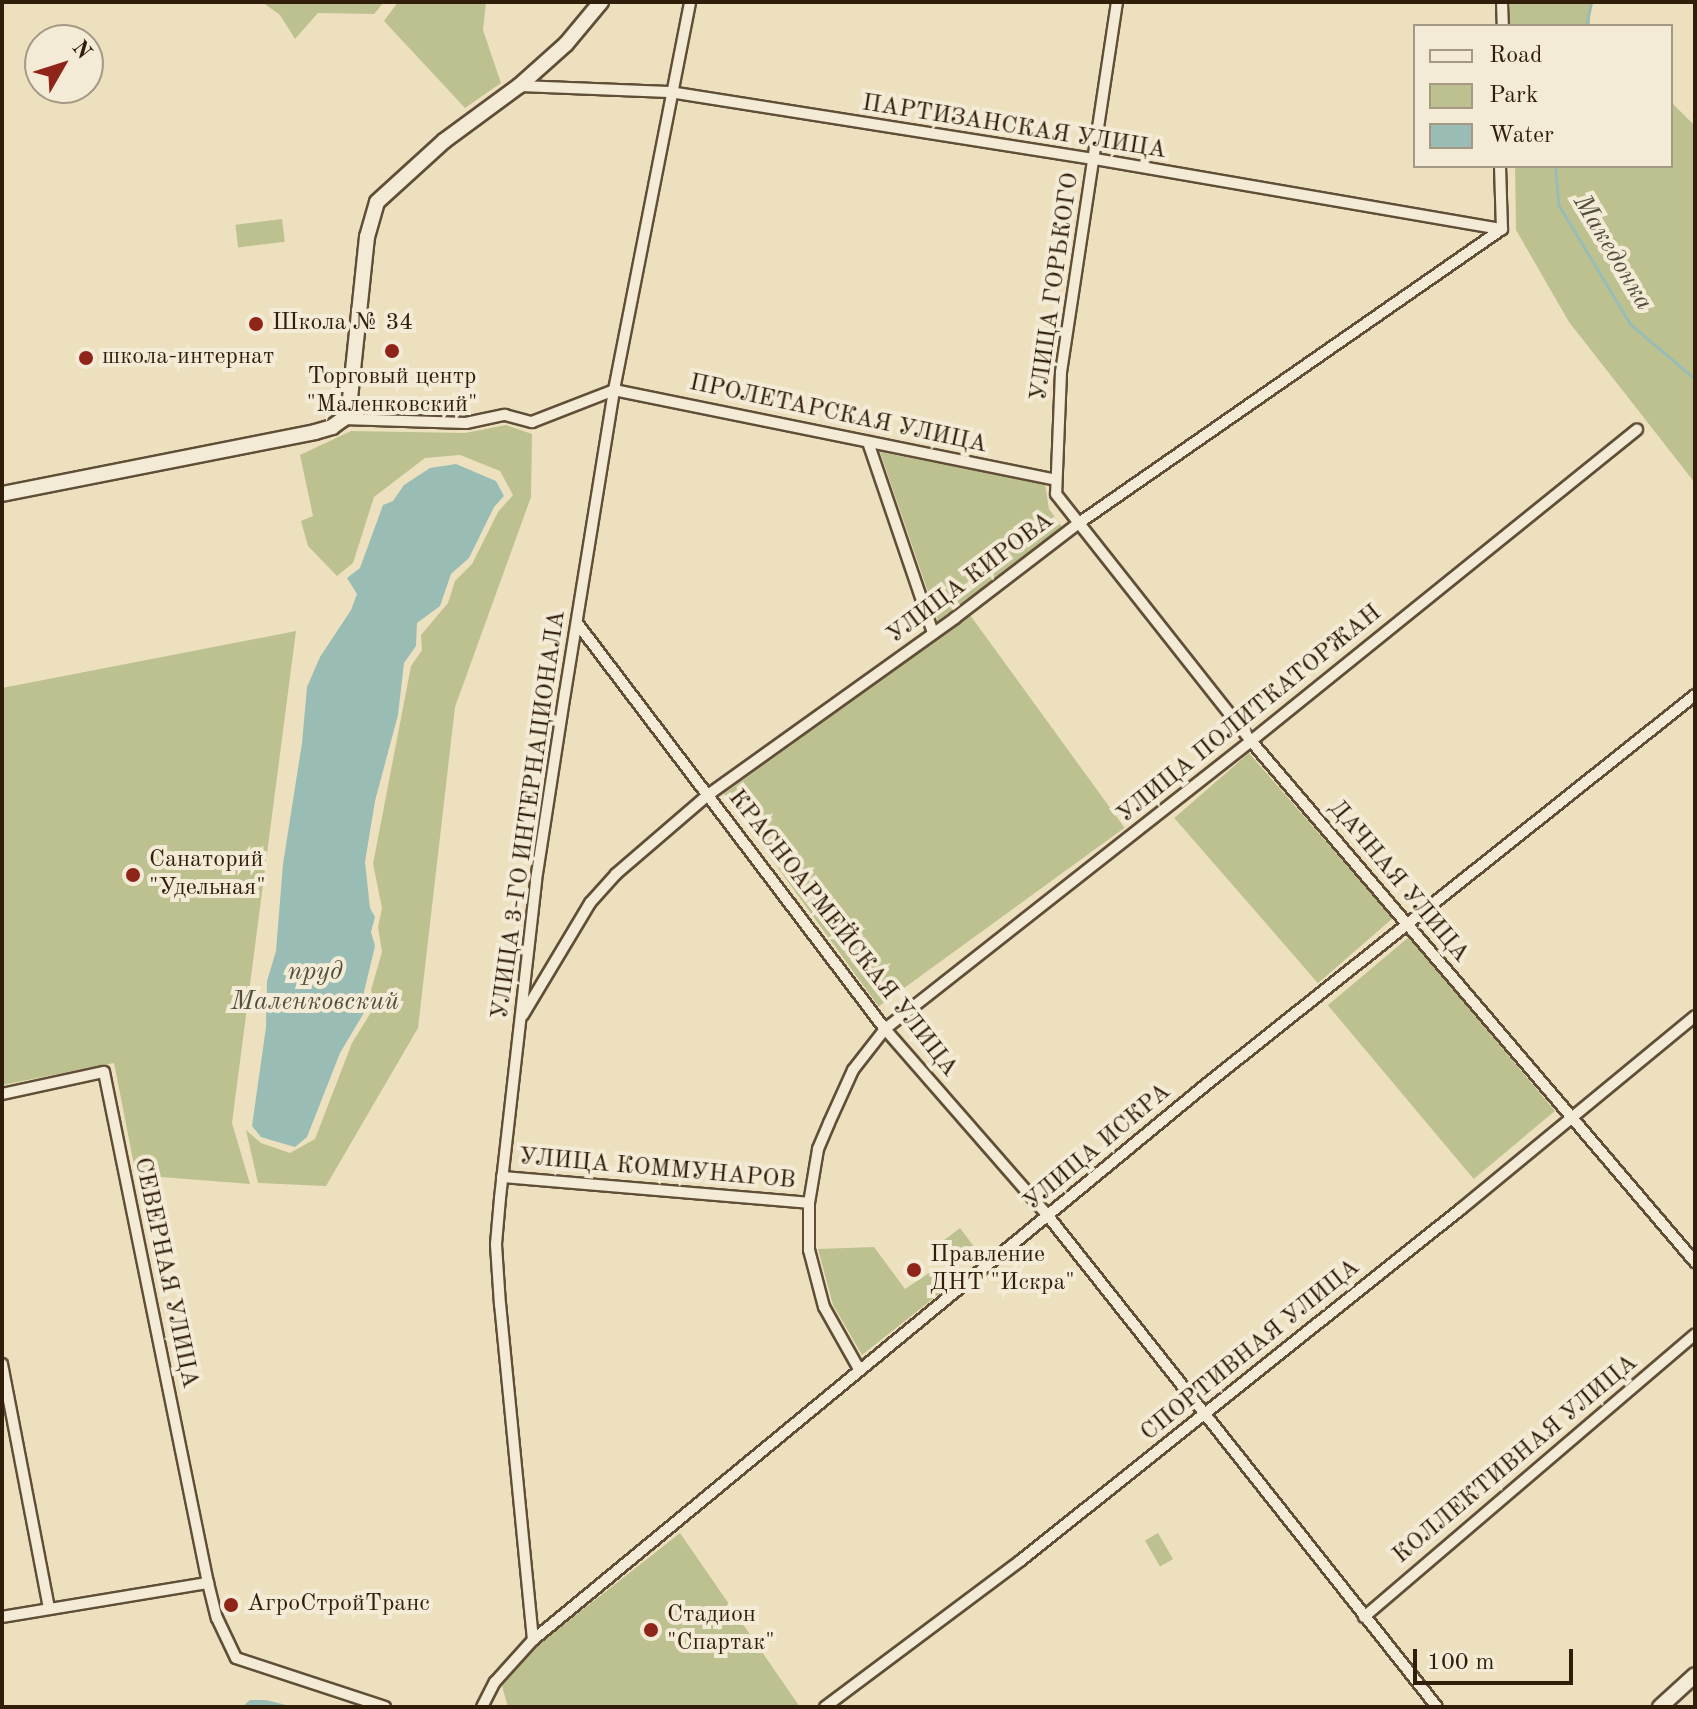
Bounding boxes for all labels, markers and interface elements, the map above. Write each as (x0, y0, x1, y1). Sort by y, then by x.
north arrow (24, 24, 104, 104)
legend (1413, 24, 1673, 168)
text: N (67, 37, 95, 64)
text: Road (1489, 44, 1542, 68)
text: Park (1489, 84, 1538, 108)
street label: ПАРТИЗАНСКАЯ УЛИЦА (860, 90, 1168, 166)
text: Water (1489, 124, 1554, 148)
street label: УЛИЦА ГОРЬКОГО (1026, 171, 1086, 403)
water label: Македонка (1565, 189, 1659, 317)
place label: Школа № 34 (272, 310, 413, 338)
marker: Школа № 34 (247, 315, 265, 333)
marker: Торговый центр "Маленковский" (383, 342, 401, 360)
place label: школа-интернат (102, 344, 274, 372)
marker: школа-интернат (77, 349, 95, 367)
place label: Торговый центр "Маленковский" (307, 364, 477, 420)
street label: ПРОЛЕТАРСКАЯ УЛИЦА (687, 369, 989, 461)
street label: УЛИЦА КИРОВА (882, 507, 1060, 651)
street label: УЛИЦА ПОЛИТКАТОРЖАН (1112, 600, 1388, 830)
street label: УЛИЦА 3-ГО ИНТЕРНАЦИОНАЛА (487, 609, 573, 1021)
street label: КРАСНОАРМЕЙСКАЯ УЛИЦА (721, 785, 963, 1083)
street label: ДАЧНАЯ УЛИЦА (1322, 795, 1474, 969)
place label: Санаторий "Удельная" (149, 847, 266, 903)
marker: Санаторий "Удельная" (124, 866, 142, 884)
water label: пруд Маленковский (231, 957, 399, 1018)
street label: УЛИЦА ИСКРА (1019, 1078, 1177, 1218)
street label: УЛИЦА КОММУНАРОВ (517, 1144, 797, 1196)
street label: СЕВЕРНАЯ УЛИЦА (126, 1155, 204, 1391)
place label: Правление ДНТ "Искра" (930, 1242, 1075, 1298)
street label: СПОРТИВНАЯ УЛИЦА (1136, 1254, 1366, 1448)
marker: Правление ДНТ "Искра" (905, 1261, 923, 1279)
street label: КОЛЛЕКТИВНАЯ УЛИЦА (1388, 1349, 1644, 1571)
place label: АгроСтройТранс (247, 1591, 430, 1619)
marker: АгроСтройТранс (222, 1596, 240, 1614)
place label: Стадион "Спартак" (667, 1602, 775, 1658)
marker: Стадион "Спартак" (642, 1621, 660, 1639)
scale bar (1417, 1633, 1577, 1683)
text: 100 m (1427, 1651, 1495, 1675)

